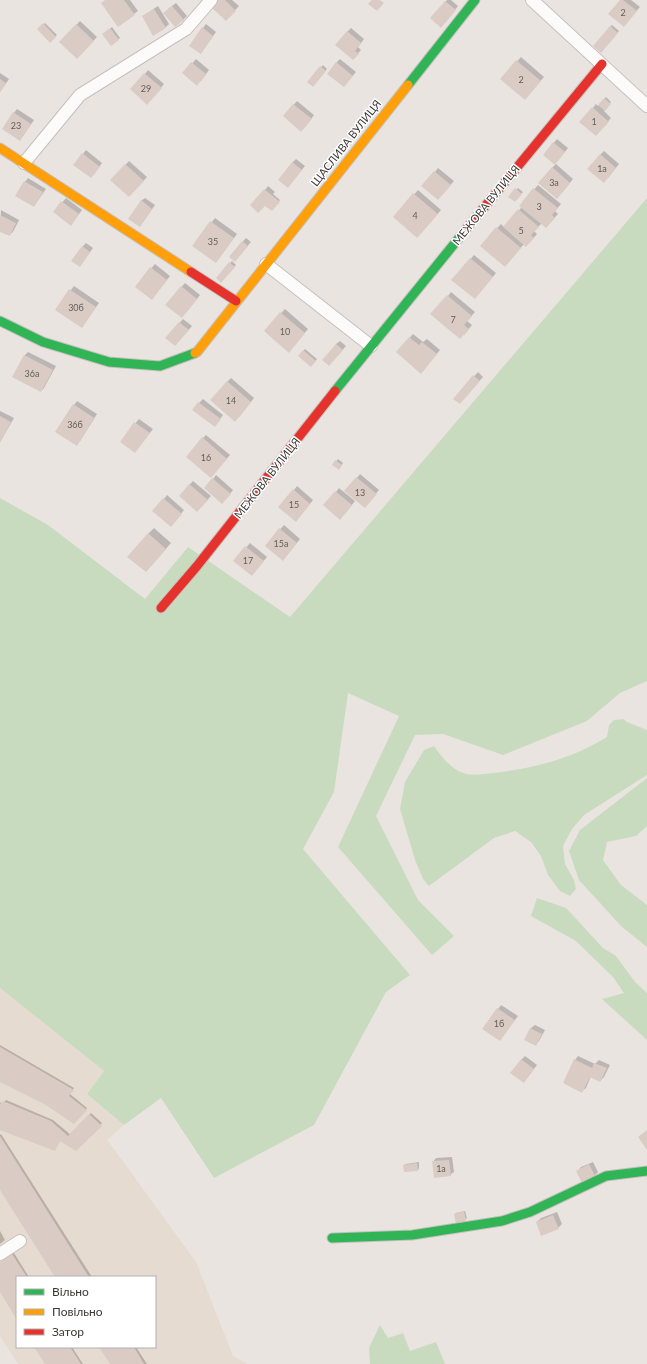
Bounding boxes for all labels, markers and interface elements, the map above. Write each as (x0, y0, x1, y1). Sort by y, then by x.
house number: 2 (620, 7, 626, 18)
house number: 2 (518, 74, 524, 85)
house number: 29 (141, 83, 151, 94)
street label: ЩАСЛИВА ВУЛИЦЯ (308, 97, 383, 189)
house number: 1 (591, 116, 597, 127)
house number: 23 (11, 120, 21, 131)
street label: МЕЖОВА ВУЛИЦЯ (449, 162, 522, 247)
house number: 1а (597, 163, 607, 174)
house number: 3а (549, 177, 559, 188)
house number: 3 (536, 201, 542, 212)
house number: 4 (412, 210, 418, 221)
house number: 5 (518, 225, 524, 236)
house number: 35 (208, 236, 218, 247)
house number: 30б (68, 302, 84, 313)
house number: 7 (450, 314, 456, 325)
house number: 10 (280, 326, 290, 337)
house number: 36а (25, 368, 39, 379)
house number: 14 (226, 395, 236, 406)
house number: 36б (67, 419, 83, 430)
street label: МЕЖОВА ВУЛИЦЯ (231, 435, 302, 521)
house number: 16 (201, 452, 211, 463)
house number: 13 (355, 487, 365, 498)
house number: 15 (289, 499, 299, 510)
house number: 15а (274, 538, 288, 549)
house number: 17 (243, 555, 253, 566)
house number: 1б (494, 1018, 504, 1029)
house number: 1а (436, 1163, 446, 1174)
legend (16, 1276, 156, 1348)
text: Вільно (52, 1284, 89, 1299)
text: Повільно (52, 1304, 103, 1319)
text: Затор (52, 1324, 84, 1339)

